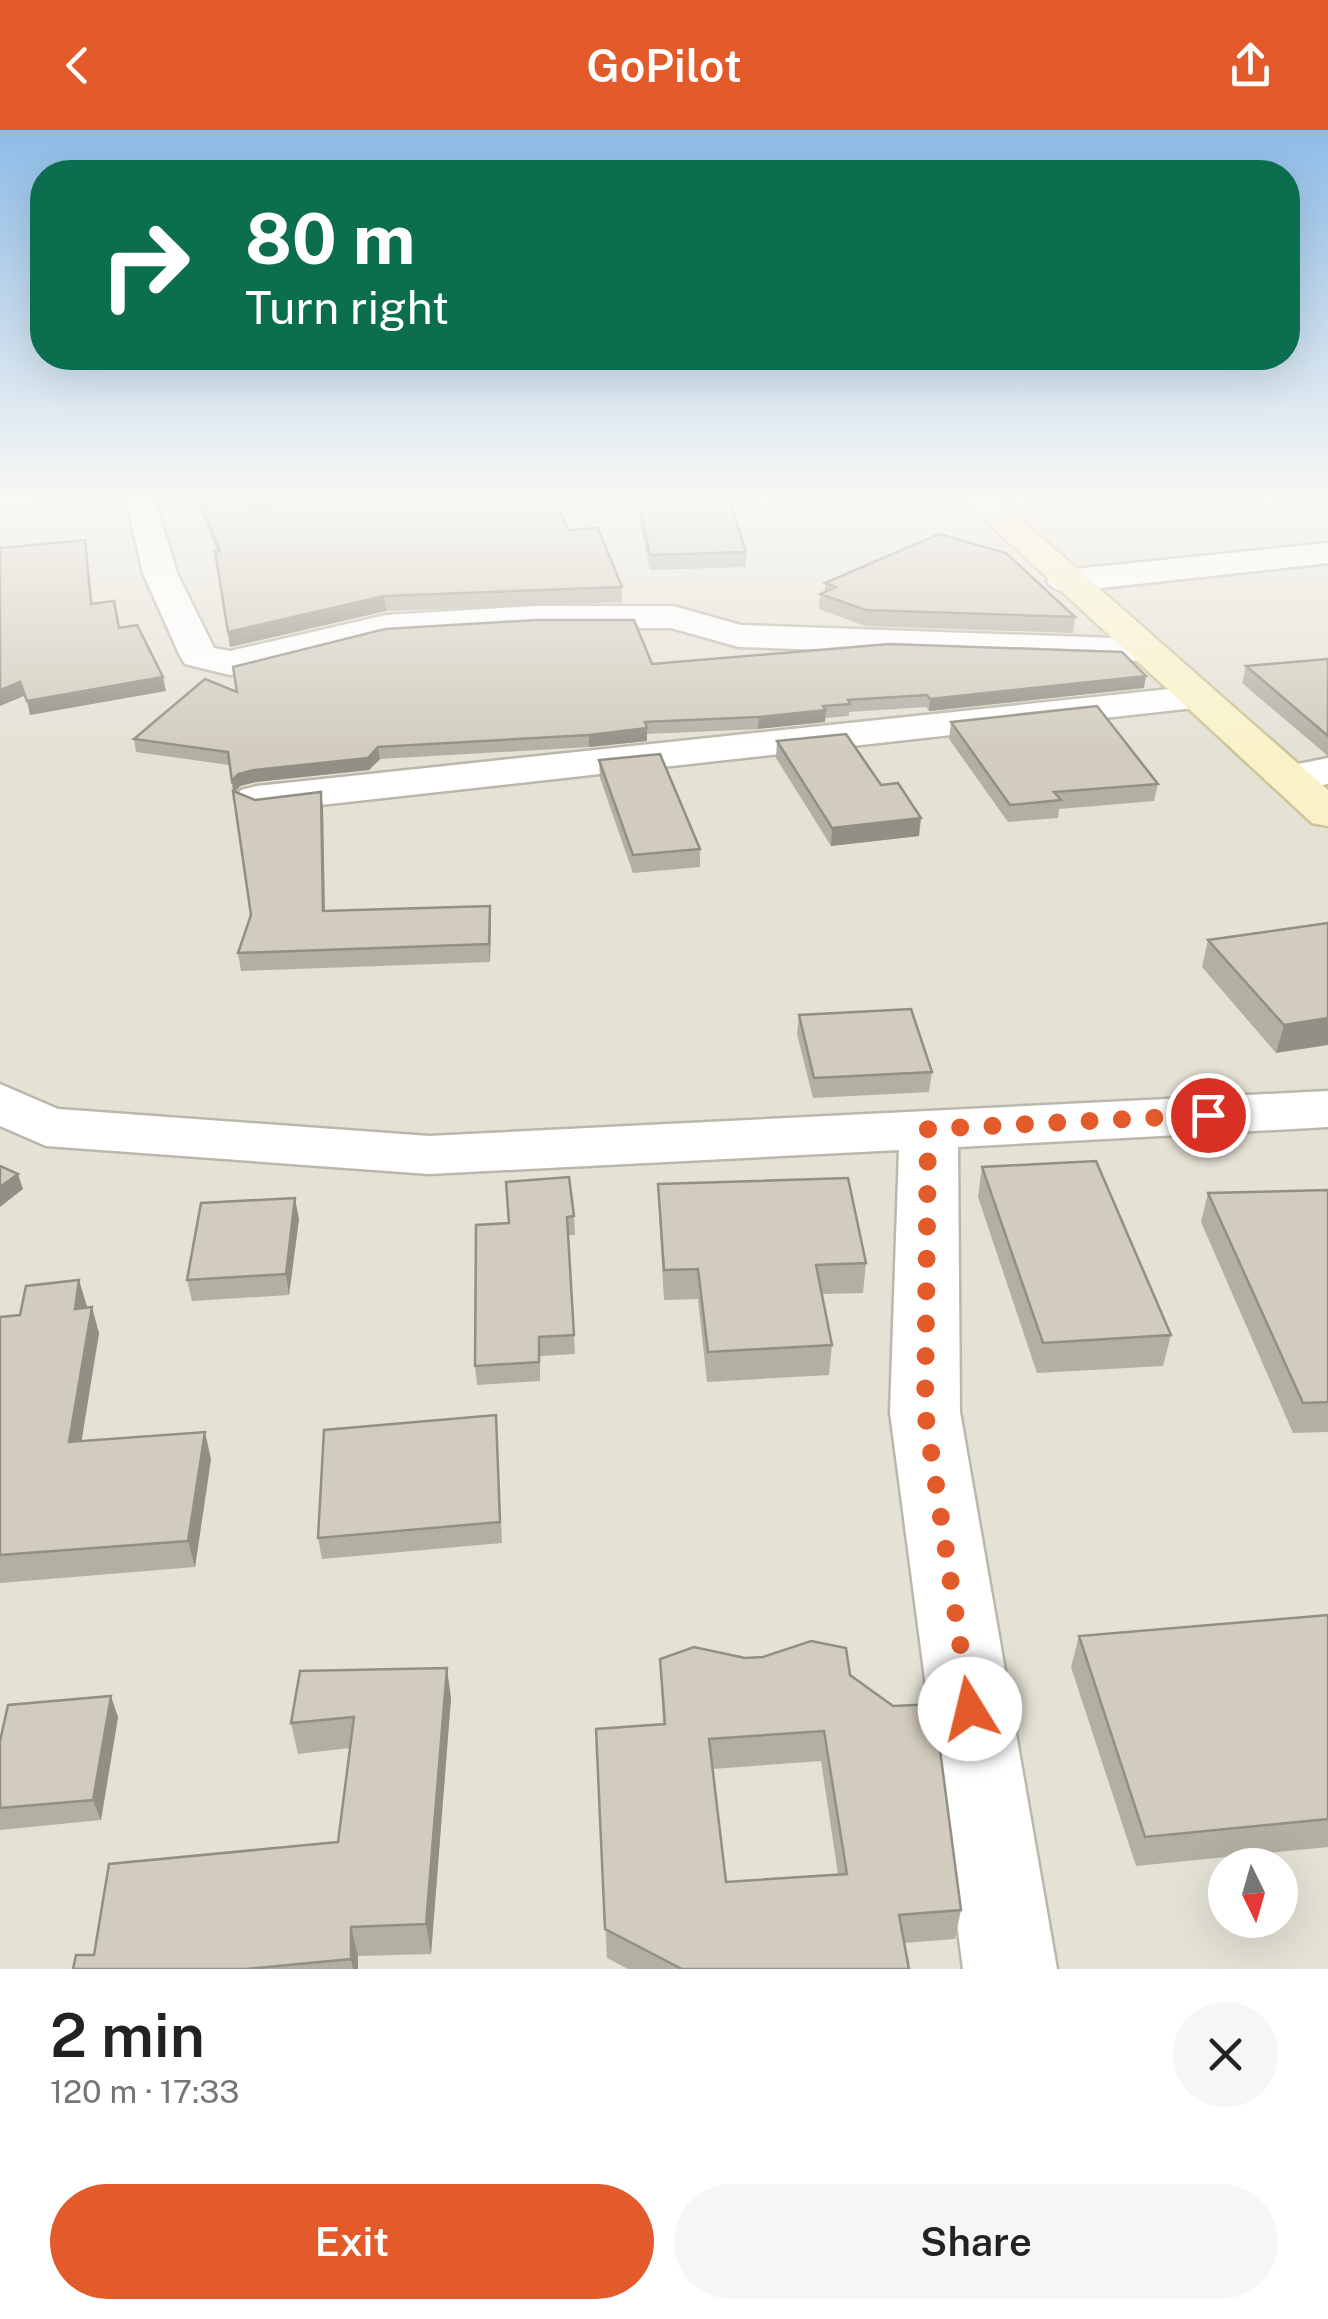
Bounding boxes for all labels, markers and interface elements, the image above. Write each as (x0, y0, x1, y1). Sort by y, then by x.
icon: back (50, 38, 105, 93)
icon: share (1223, 38, 1278, 93)
text: GoPilot (586, 39, 742, 92)
text: 80 m (245, 197, 415, 280)
icon: right (80, 200, 210, 330)
text: Turn right (245, 281, 449, 334)
pin (1166, 1073, 1251, 1158)
icon: arrive (1181, 1088, 1236, 1143)
position arrow (918, 1657, 1022, 1761)
north arrow (1208, 1848, 1298, 1938)
map controls (1208, 1848, 1298, 1938)
text: 2 min (50, 2000, 205, 2071)
button: close (1173, 2002, 1278, 2107)
text: 120 m · 17:33 (50, 2073, 239, 2110)
button: Exit (50, 2184, 654, 2299)
button: Share (674, 2184, 1278, 2299)

